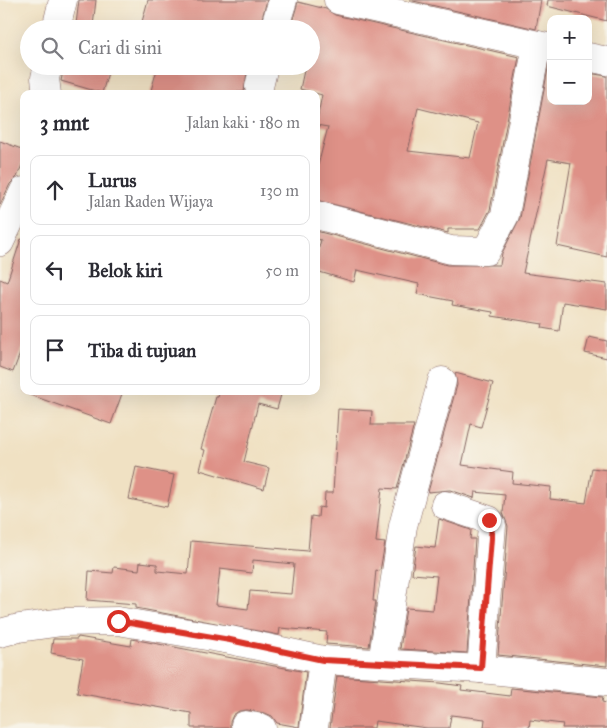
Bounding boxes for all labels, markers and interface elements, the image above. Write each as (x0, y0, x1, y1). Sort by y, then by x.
map controls (547, 15, 592, 105)
button: + (547, 15, 592, 60)
search box (20, 20, 320, 75)
icon: search (38, 34, 66, 62)
text: Cari di sini (78, 36, 162, 59)
button: − (547, 60, 592, 105)
text: 3 mnt (40, 110, 89, 136)
text: Jalan kaki · 180 m (187, 113, 300, 132)
text: Lurus (88, 169, 136, 192)
icon: ahead (41, 176, 69, 204)
text: 130 m (260, 181, 299, 200)
text: Jalan Raden Wijaya (88, 192, 213, 211)
icon: left (41, 256, 69, 284)
text: Belok kiri (88, 259, 162, 282)
text: 50 m (265, 261, 299, 280)
icon: arrive (41, 336, 69, 364)
text: Tiba di tujuan (88, 339, 196, 362)
route end (478, 509, 501, 532)
route start (107, 610, 130, 633)

